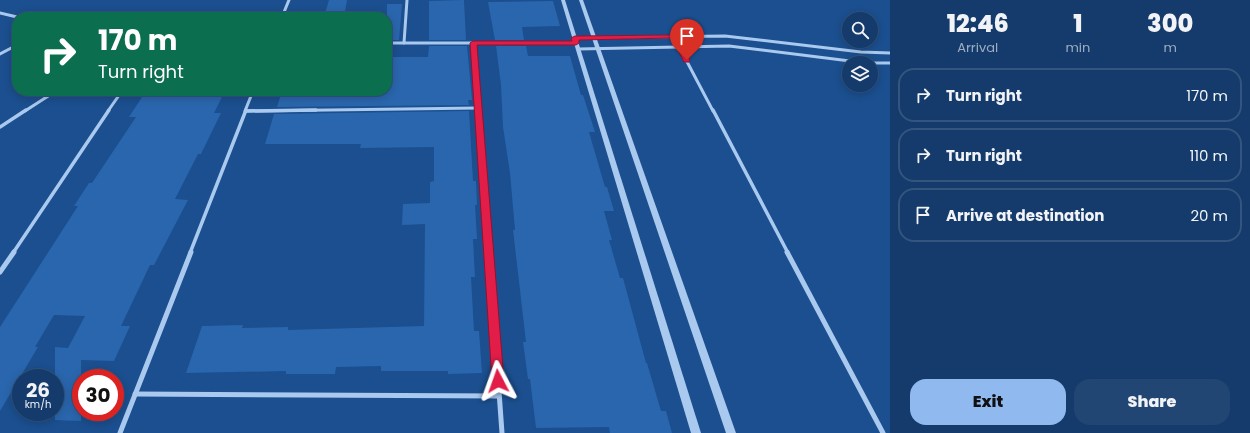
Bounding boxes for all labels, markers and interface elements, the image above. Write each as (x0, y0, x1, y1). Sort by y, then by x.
text: 12:46 (947, 7, 1009, 40)
text: 1 (1073, 7, 1083, 40)
text: 300 (1147, 7, 1193, 40)
map controls (842, 12, 878, 92)
button: search (842, 12, 878, 48)
pin (670, 19, 704, 60)
text: 170 m (98, 21, 177, 60)
icon: arrive (676, 25, 698, 47)
icon: right (32, 28, 84, 80)
text: Arrival (957, 38, 998, 57)
text: min (1065, 38, 1090, 57)
text: m (1163, 38, 1177, 57)
button: layers (842, 56, 878, 92)
text: Turn right (98, 59, 184, 84)
icon: right (912, 84, 934, 106)
text: Turn right (946, 85, 1022, 106)
text: 170 m (1186, 85, 1228, 106)
icon: right (912, 144, 934, 166)
text: Turn right (946, 145, 1022, 166)
text: 110 m (1190, 145, 1228, 166)
icon: arrive (912, 204, 934, 226)
text: Arrive at destination (946, 205, 1104, 226)
text: 20 m (1190, 205, 1228, 226)
position arrow (477, 360, 519, 402)
speed limit sign: 30 (72, 369, 124, 421)
text: 26 (26, 376, 50, 404)
button: Exit (910, 379, 1066, 425)
button: Share (1074, 379, 1230, 425)
text: km/h (25, 397, 51, 412)

